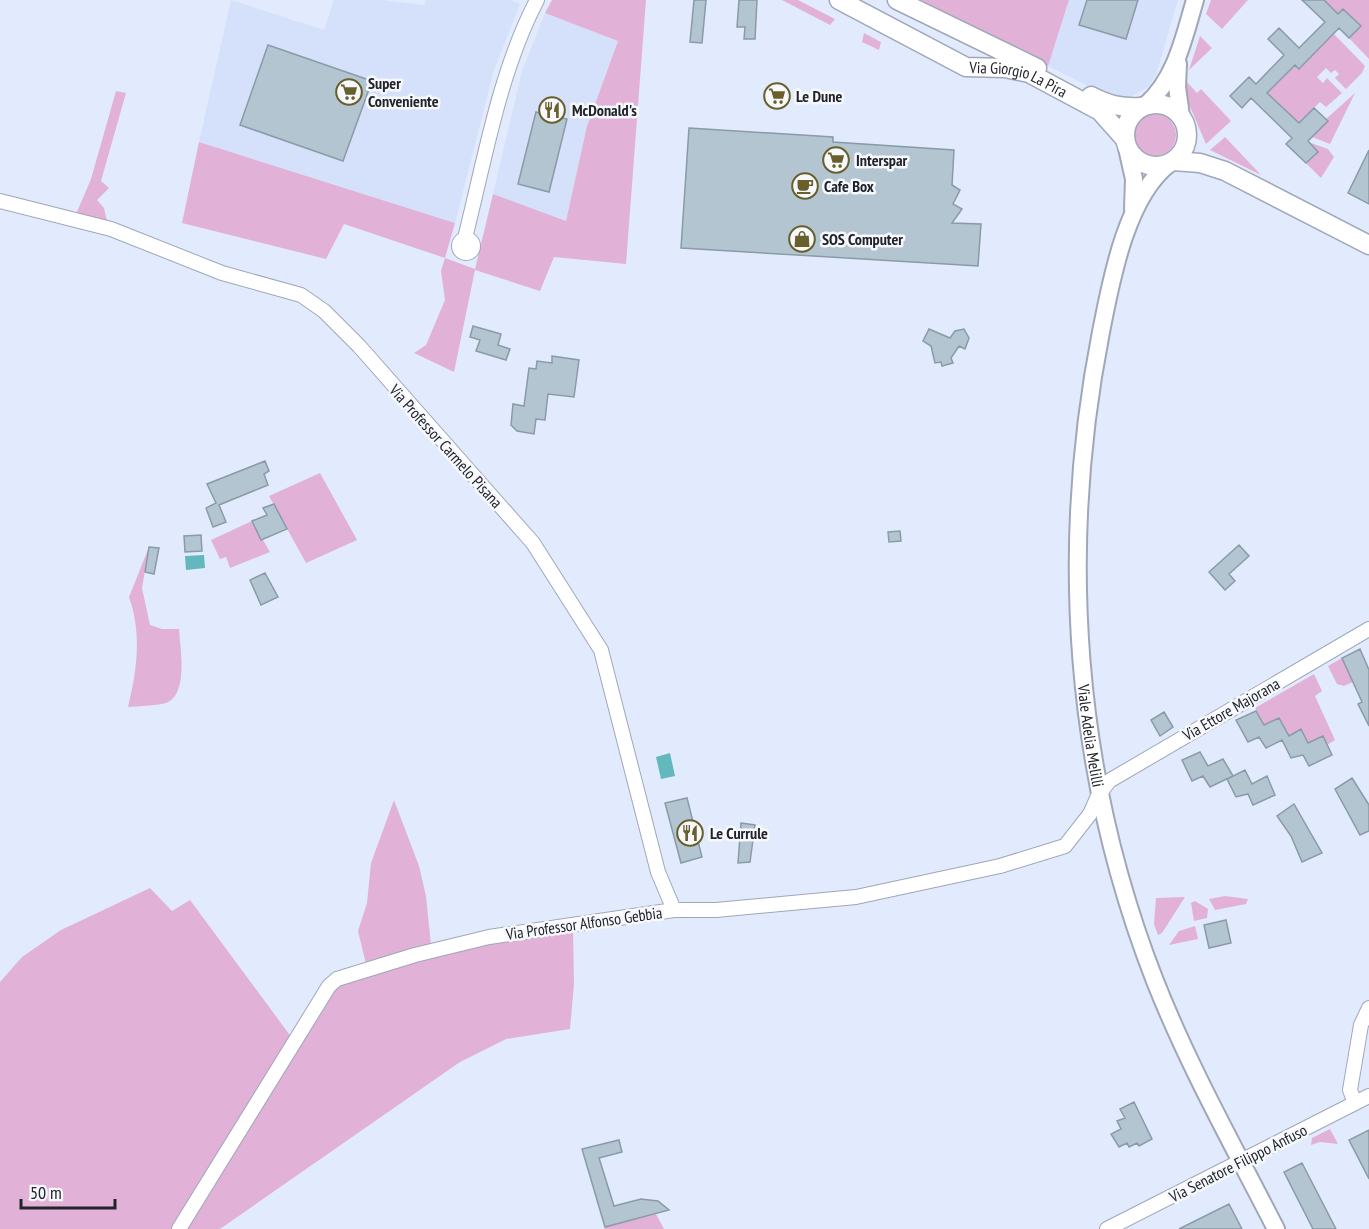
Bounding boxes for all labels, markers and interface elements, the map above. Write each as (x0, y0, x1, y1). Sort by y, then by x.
street label: Via Giorgio La Pira (968, 57, 1071, 102)
place label: Super Conveniente (368, 73, 439, 111)
supermarket icon: Super Conveniente (334, 77, 364, 107)
supermarket icon: Le Dune (762, 81, 792, 111)
place label: Le Dune (796, 86, 842, 106)
restaurant icon: McDonald's (537, 95, 567, 125)
place label: McDonald's (572, 100, 637, 120)
supermarket icon: Interspar (821, 145, 851, 175)
place label: Interspar (856, 150, 908, 170)
cafe icon: Cafe Box (790, 171, 820, 201)
place label: Cafe Box (824, 176, 874, 196)
shop icon: SOS Computer (787, 224, 817, 254)
place label: SOS Computer (822, 229, 903, 249)
street label: Via Professor Carmelo Pisana (385, 379, 507, 512)
street label: Via Ettore Majorana (1178, 673, 1283, 745)
street label: Viale Adelia Melilli (1074, 682, 1109, 789)
restaurant icon: Le Currule (675, 818, 705, 848)
place label: Le Currule (710, 823, 768, 843)
street label: Via Professor Alfonso Gebbia (504, 902, 663, 944)
street label: Via Senatore Filippo Anfuso (1165, 1120, 1310, 1207)
scale bar (21, 1172, 116, 1210)
text: 50 m (30, 1181, 62, 1204)

